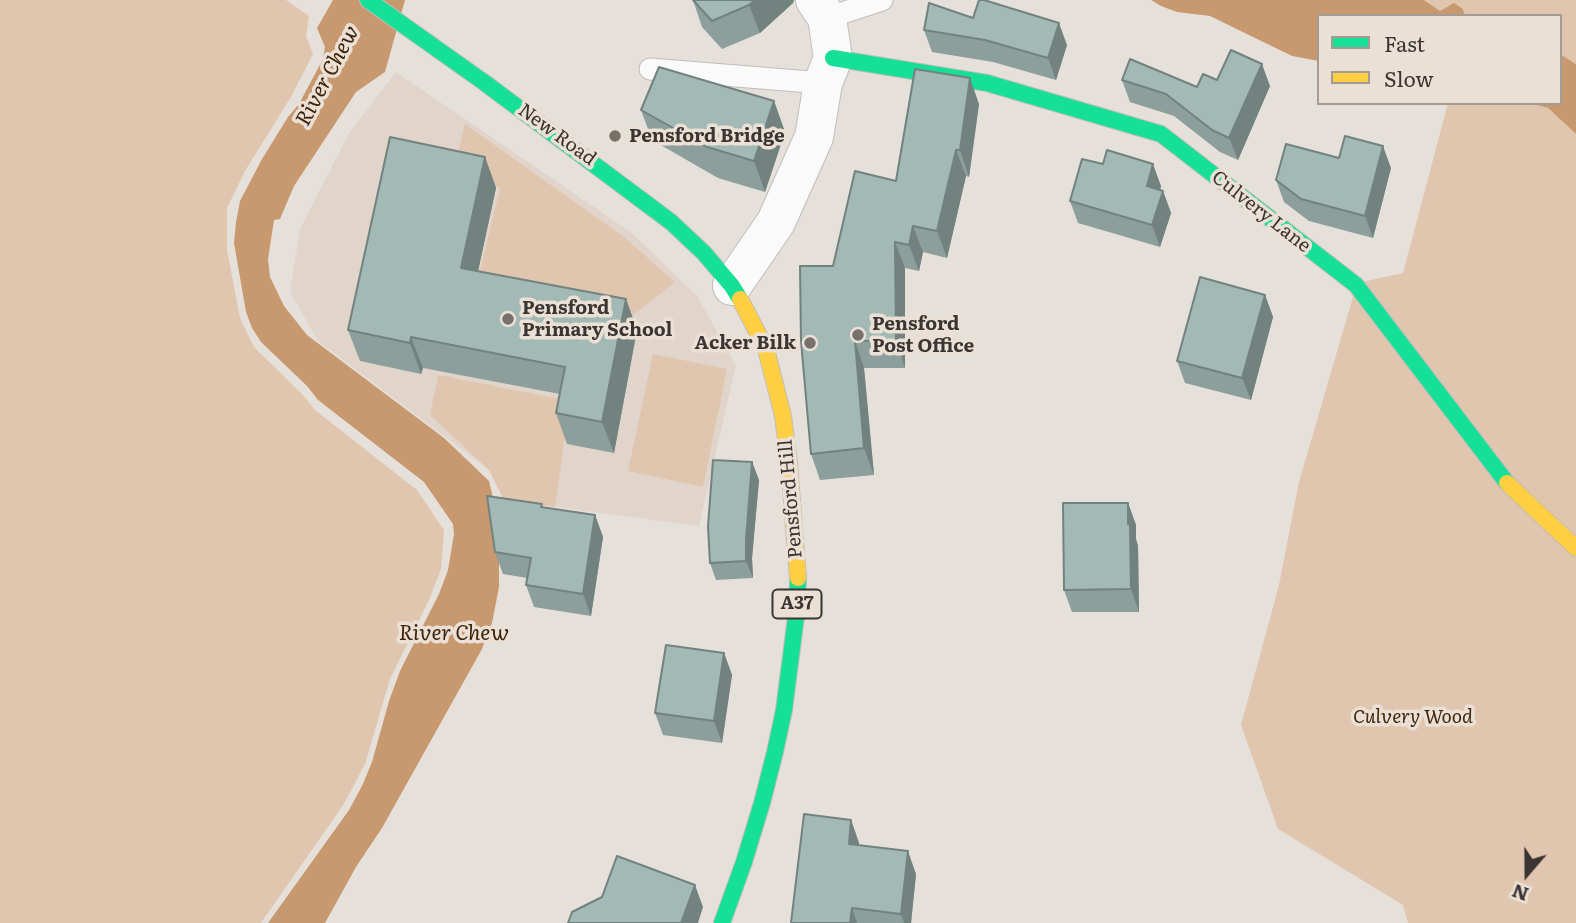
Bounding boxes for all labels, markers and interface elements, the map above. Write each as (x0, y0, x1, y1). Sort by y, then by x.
legend (1317, 14, 1562, 105)
water label: River Chew (291, 21, 365, 131)
text: Fast (1384, 27, 1425, 58)
text: Slow (1384, 62, 1434, 93)
street label: New Road (514, 99, 600, 171)
place label: Pensford Bridge (629, 125, 785, 147)
marker: Pensford Bridge (607, 128, 623, 144)
street label: Culvery Lane (1207, 166, 1315, 258)
place label: Pensford Primary School (522, 297, 672, 341)
marker: Pensford Primary School (500, 311, 516, 327)
place label: Pensford Post Office (872, 313, 974, 357)
marker: Pensford Post Office (850, 327, 866, 343)
place label: Acker Bilk (695, 332, 796, 354)
marker: Acker Bilk (802, 335, 818, 351)
street label: Pensford Hill (774, 439, 808, 559)
road number: A37 (772, 590, 822, 618)
water label: River Chew (399, 621, 509, 647)
park label: Culvery Wood (1353, 706, 1473, 728)
north arrow (1492, 839, 1562, 909)
text: N (1508, 878, 1532, 910)

